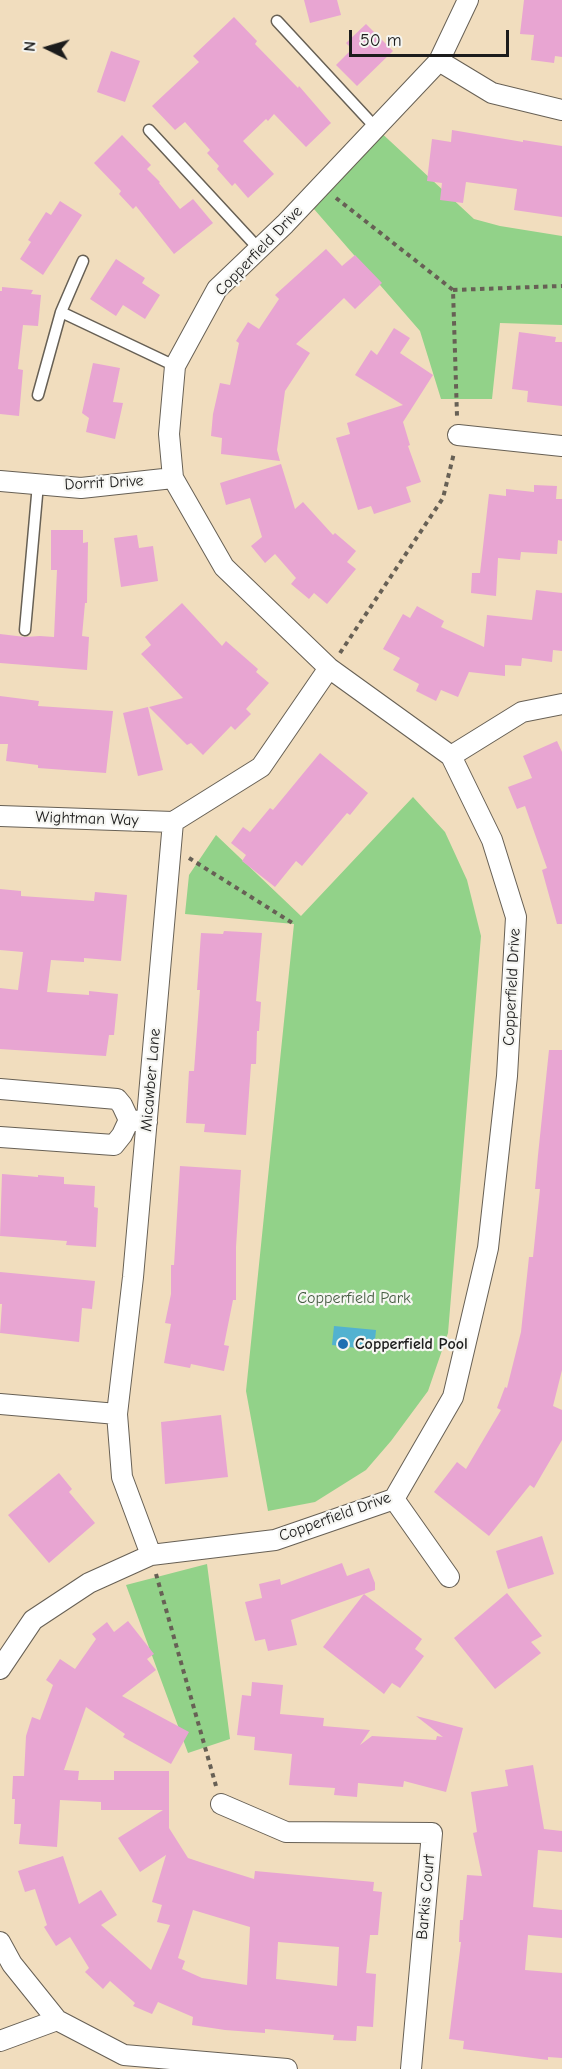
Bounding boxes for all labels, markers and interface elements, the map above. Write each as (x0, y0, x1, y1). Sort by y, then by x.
north arrow (18, 18, 78, 78)
scale bar (352, 18, 512, 56)
text: 50 m (360, 30, 402, 51)
text: N (21, 40, 39, 52)
street label: Copperfield Drive (211, 202, 307, 300)
street label: Dorrit Drive (64, 471, 144, 495)
street label: Wightman Way (35, 808, 139, 830)
street label: Copperfield Drive (499, 928, 525, 1046)
street label: Micawber Lane (137, 1028, 165, 1132)
park label: Copperfield Park (297, 1288, 411, 1308)
place label: Copperfield Pool (355, 1334, 468, 1354)
marker: Copperfield Pool (336, 1337, 350, 1351)
street label: Copperfield Drive (277, 1488, 393, 1546)
street label: Barkis Court (413, 1854, 439, 1940)

